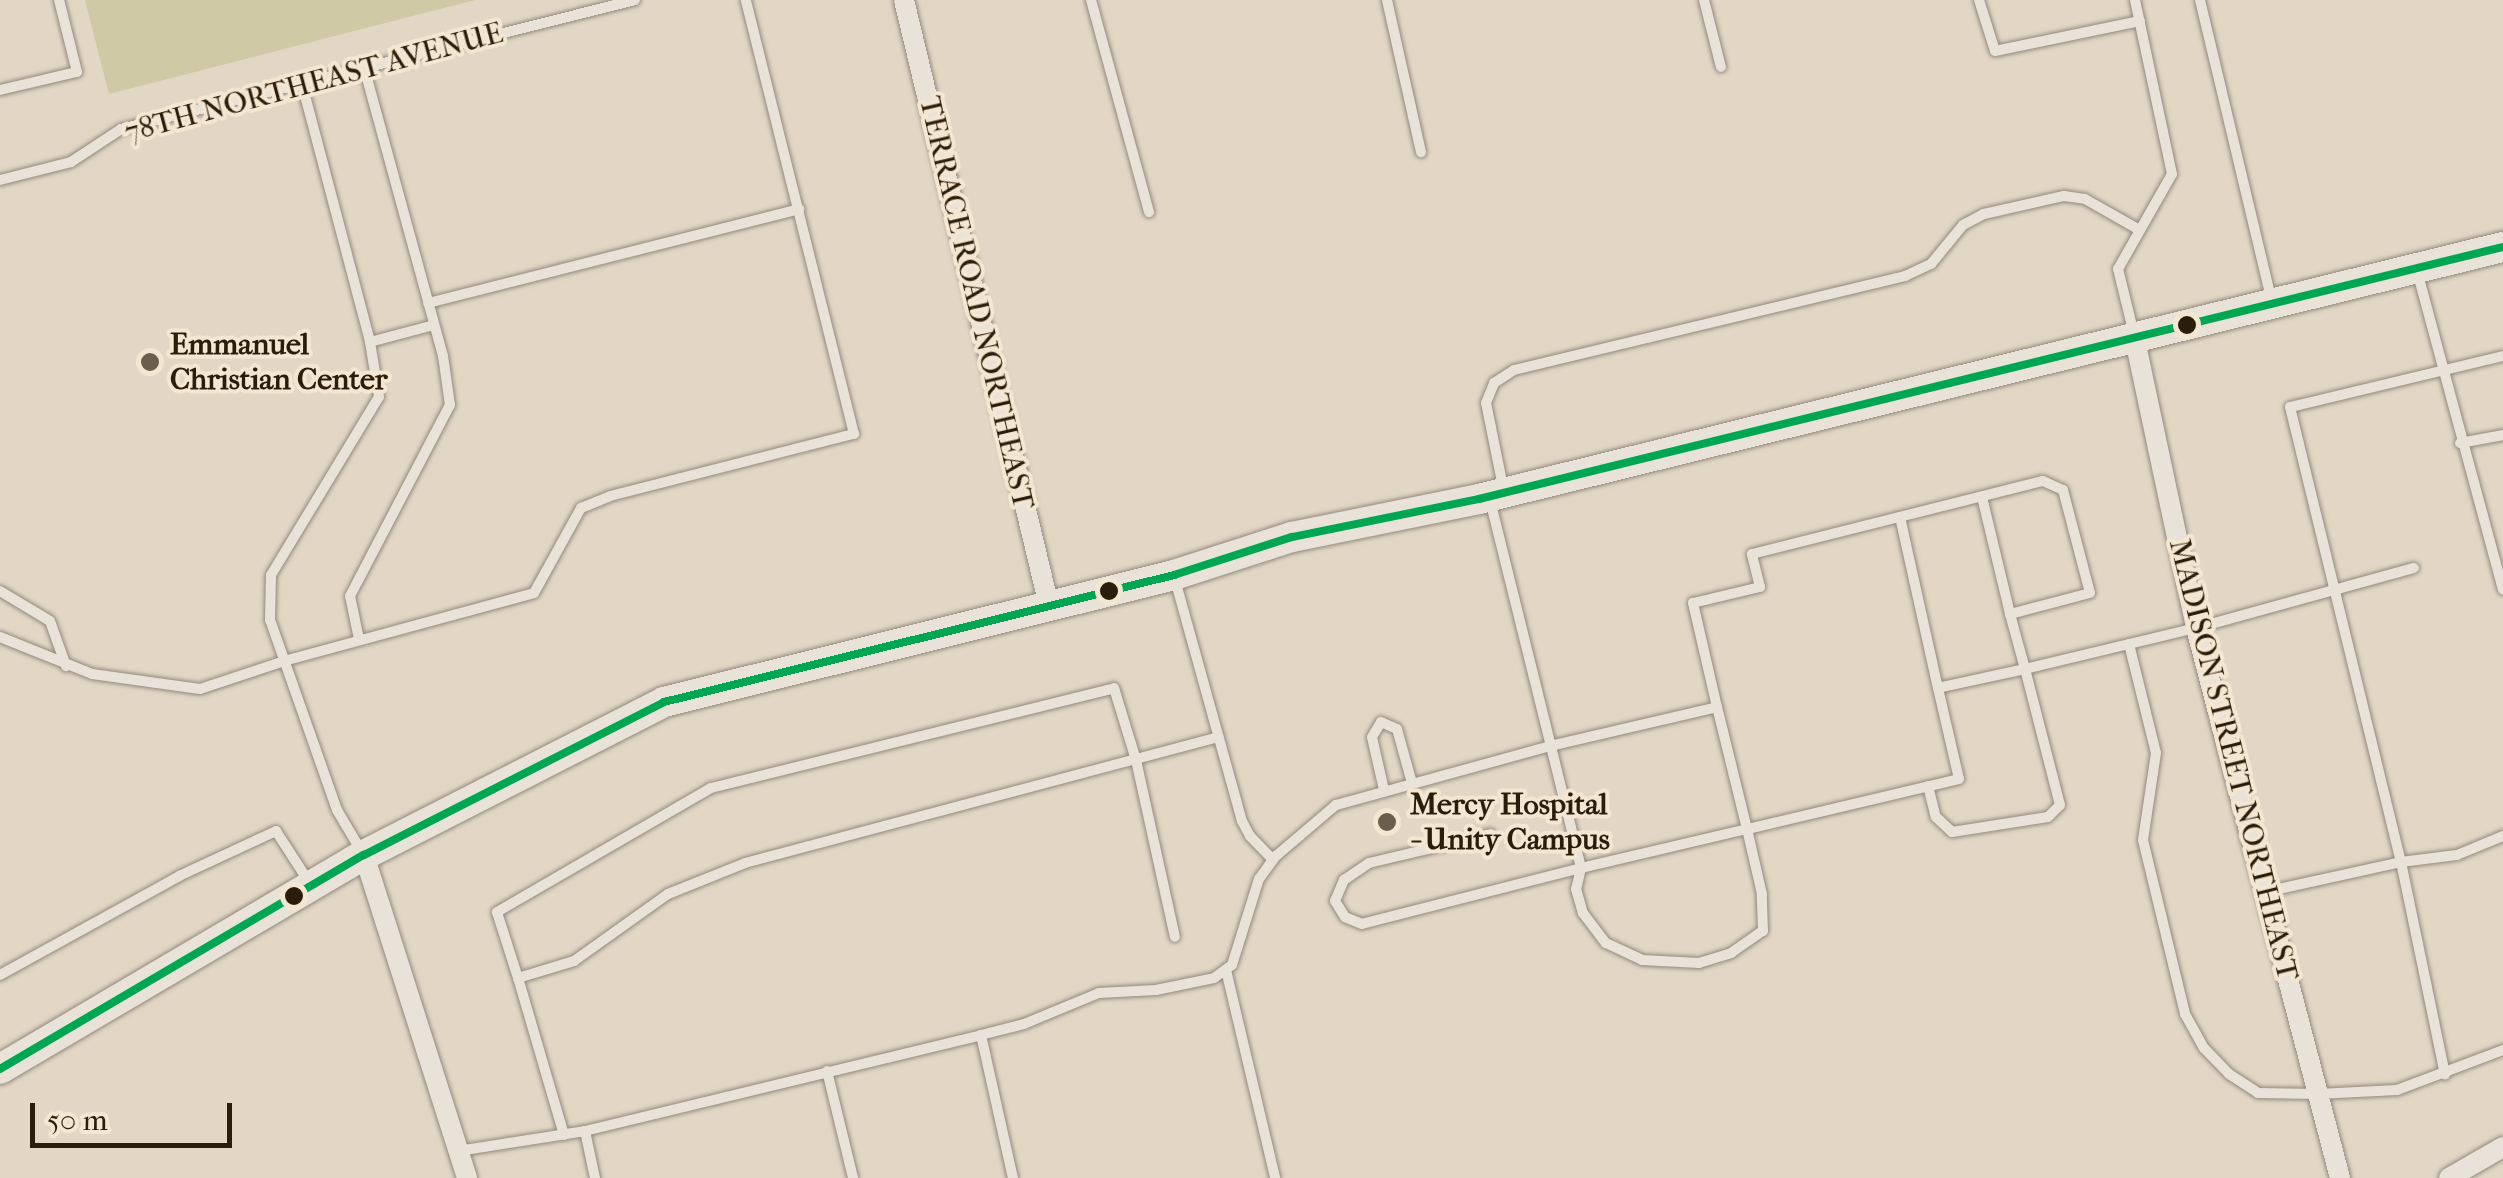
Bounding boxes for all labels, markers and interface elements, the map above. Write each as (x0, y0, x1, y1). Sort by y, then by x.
street label: 78TH NORTHEAST AVENUE (121, 15, 507, 151)
street label: TERRACE ROAD NORTHEAST (911, 93, 1041, 513)
unlabelled marker (2177, 315, 2197, 335)
place label: Emmanuel Christian Center (170, 327, 388, 398)
marker: Emmanuel Christian Center (139, 351, 161, 373)
street label: MADISON STREET NORTHEAST (2161, 535, 2305, 985)
unlabelled marker (1099, 581, 1119, 601)
place label: Mercy Hospital - Unity Campus (1410, 787, 1610, 858)
marker: Mercy Hospital - Unity Campus (1374, 809, 1400, 835)
unlabelled marker (284, 886, 304, 906)
scale bar (35, 1083, 238, 1145)
text: 50 m (47, 1103, 108, 1138)

